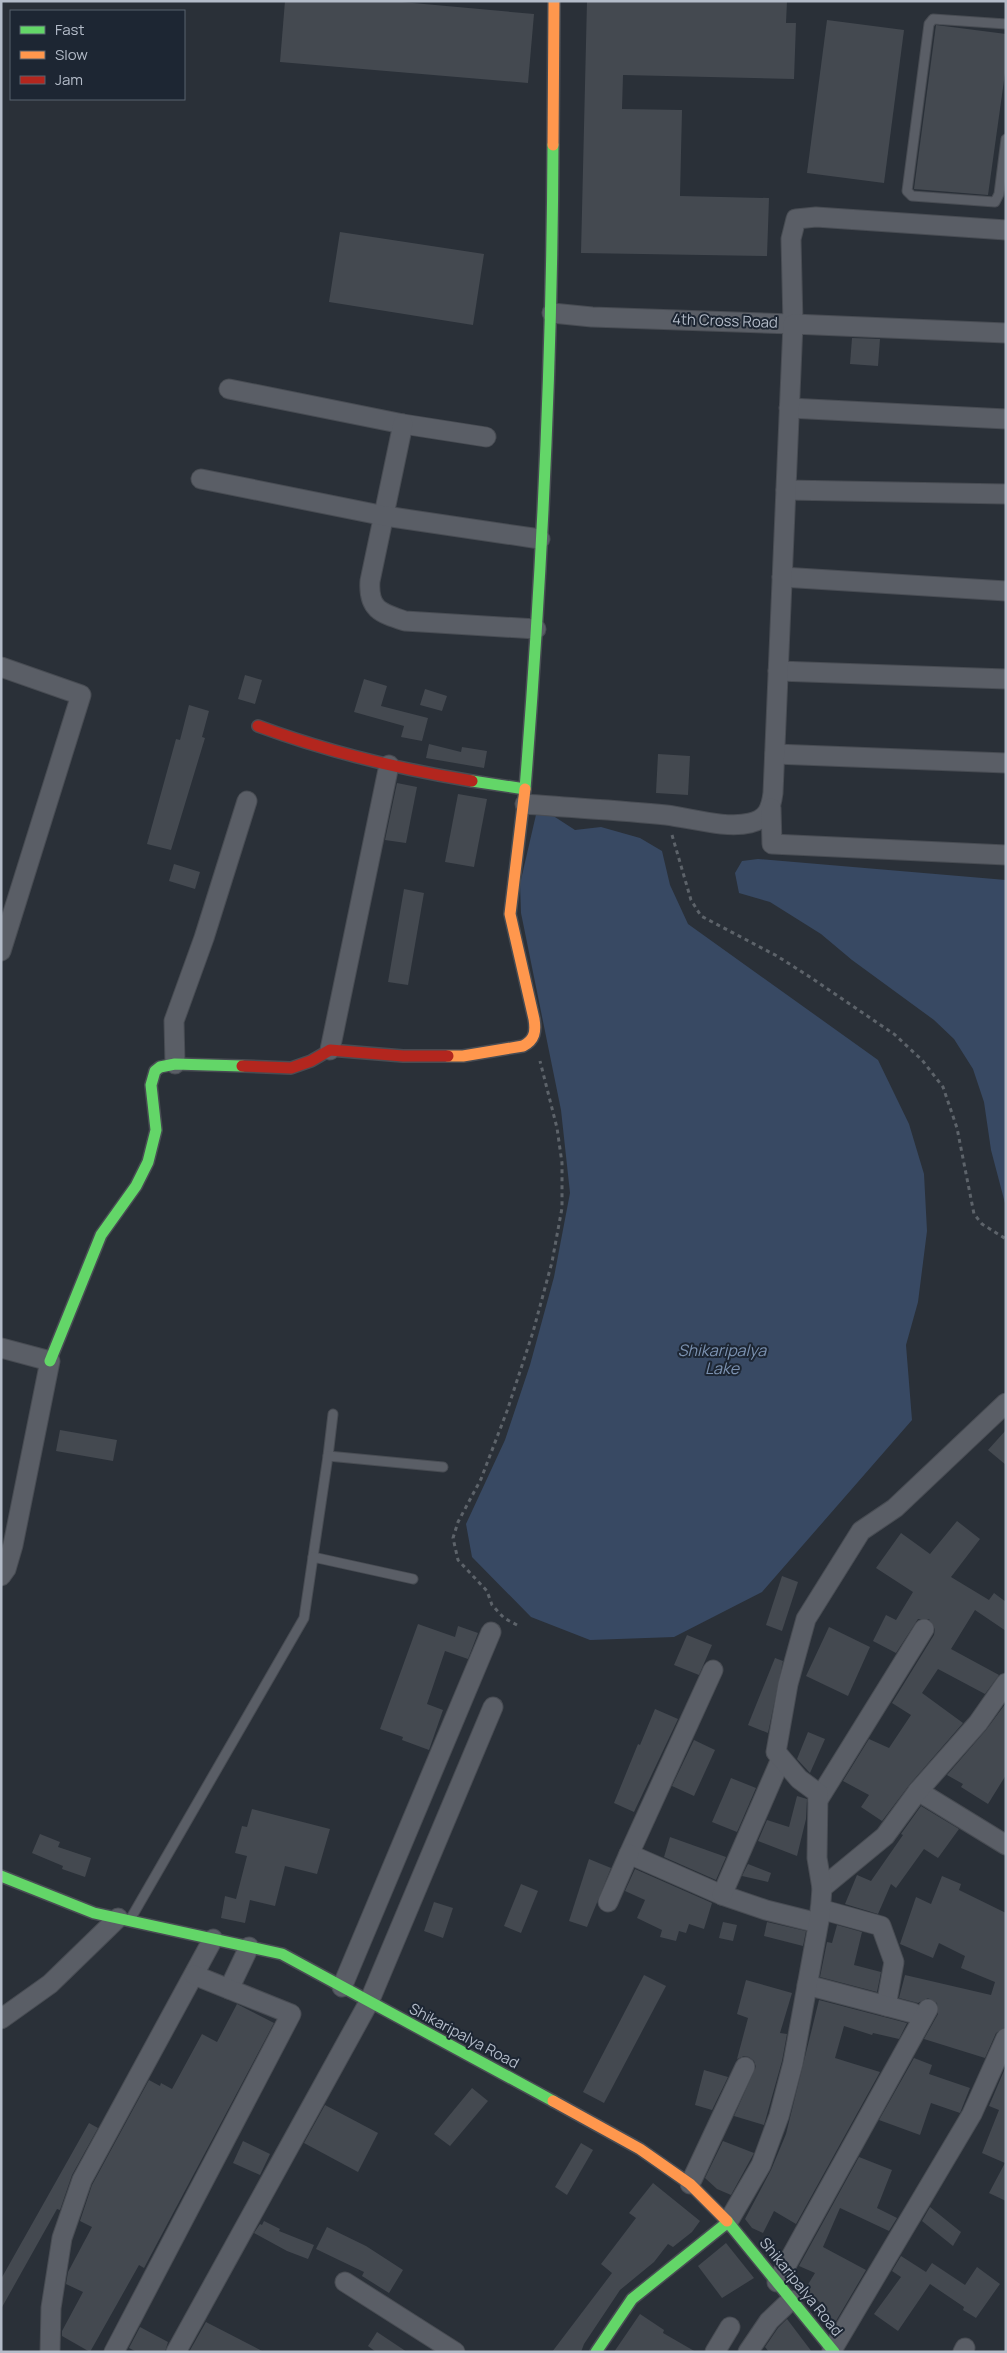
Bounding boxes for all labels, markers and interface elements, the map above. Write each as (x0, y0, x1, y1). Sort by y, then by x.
legend (10, 10, 185, 100)
text: Fast (55, 19, 84, 40)
text: Slow (55, 44, 88, 65)
text: Jam (55, 69, 83, 90)
street label: 4th Cross Road (672, 308, 778, 333)
water label: Shikaripalya Lake (678, 1339, 767, 1379)
street label: Shikaripalya Road (406, 1998, 523, 2073)
street label: Shikaripalya Road (755, 2233, 848, 2341)

